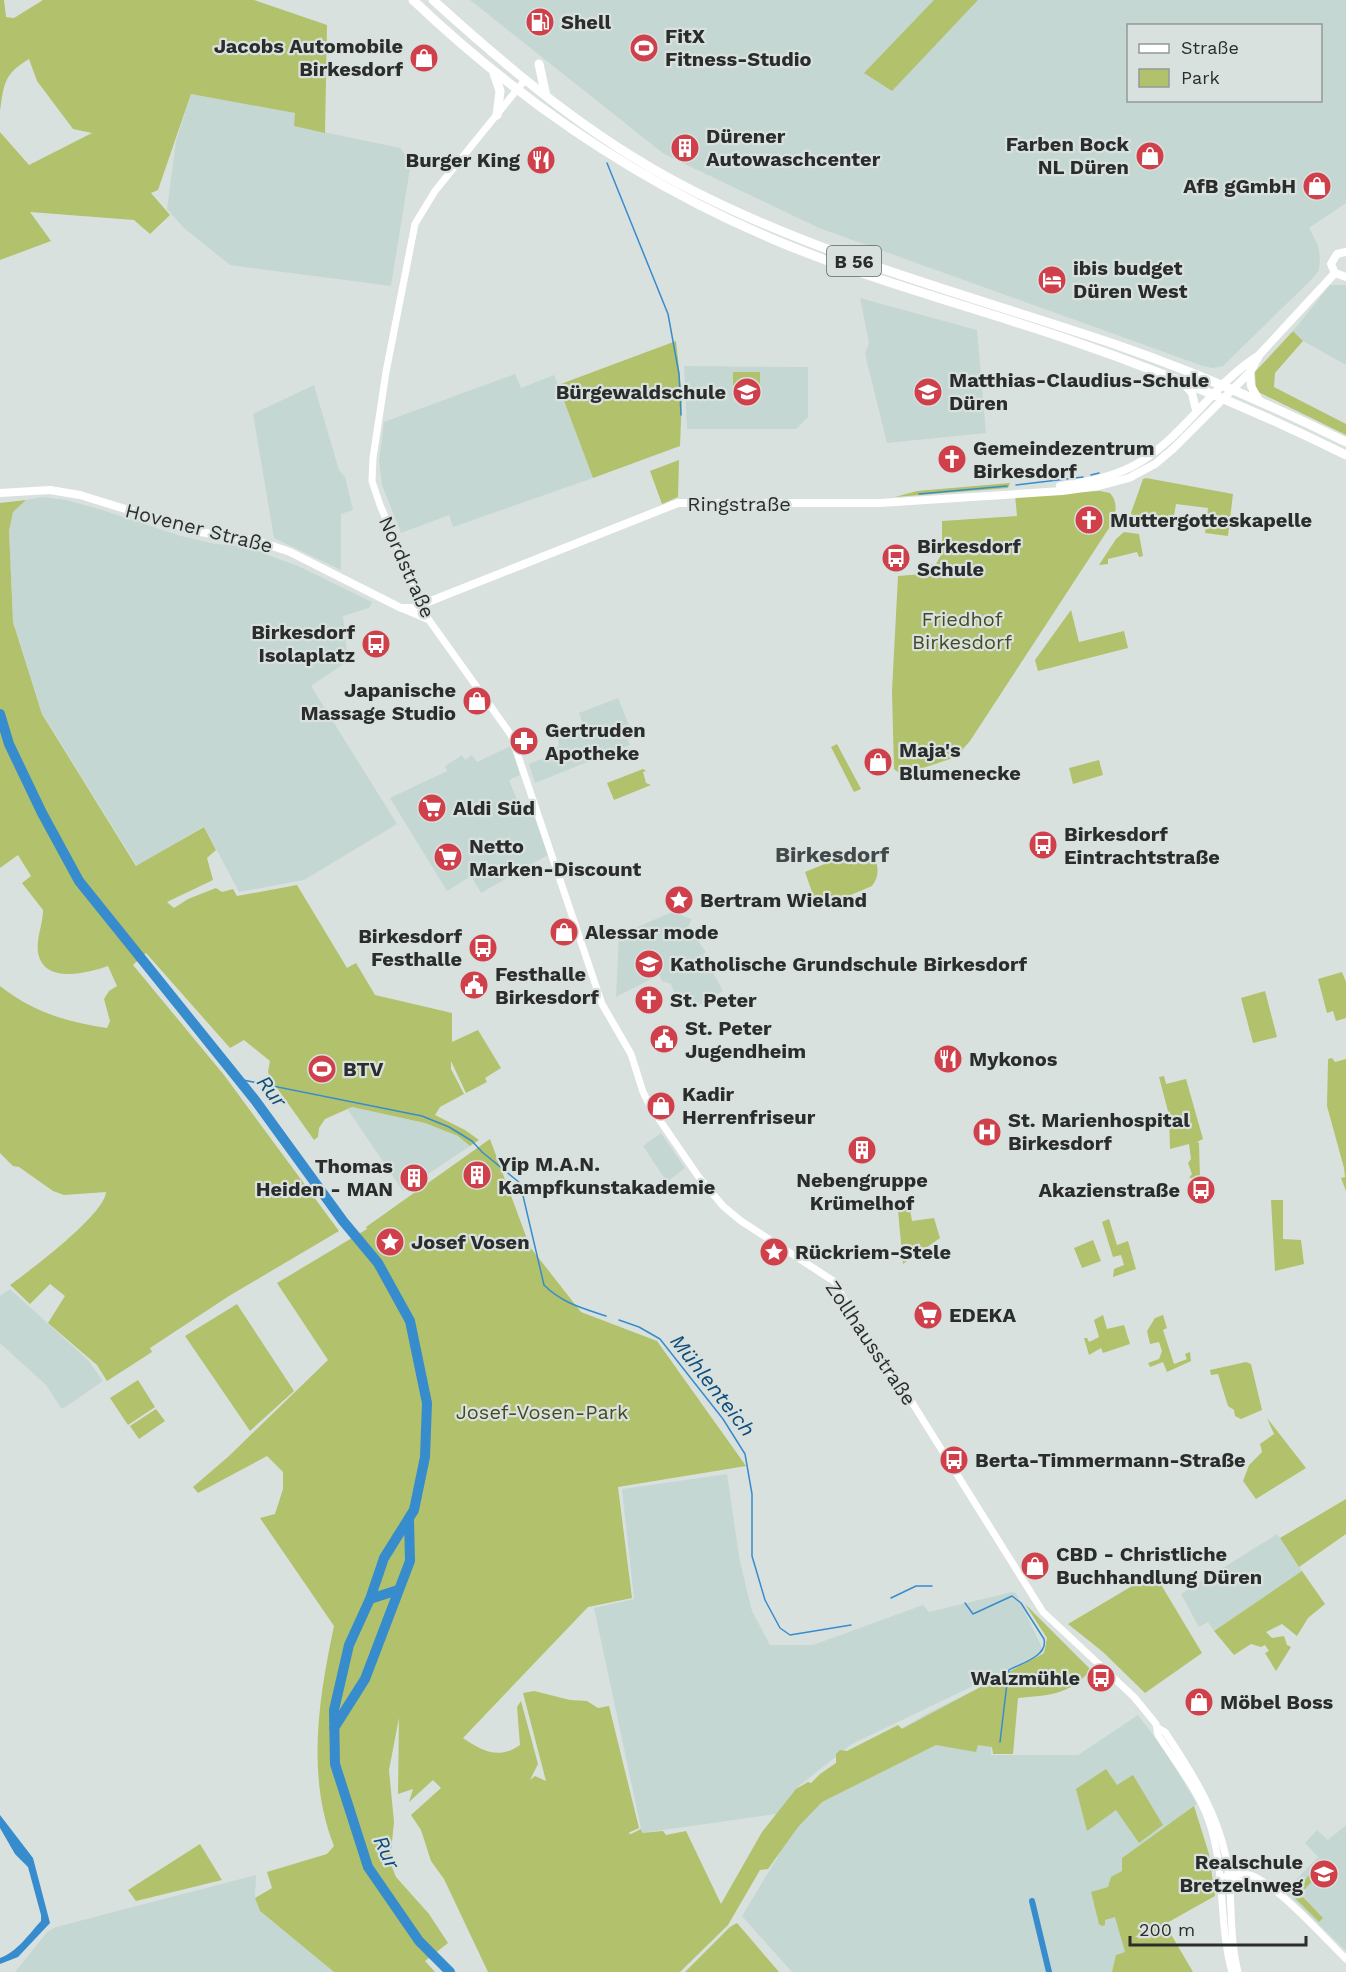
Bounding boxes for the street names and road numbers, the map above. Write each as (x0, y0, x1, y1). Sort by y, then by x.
road number: B 56 (827, 246, 881, 276)
street label: Ringstraße (687, 492, 791, 516)
street label: Hovener Straße (123, 498, 275, 558)
street label: Nordstraße (374, 512, 440, 622)
street label: Zollhausstraße (821, 1276, 921, 1410)

